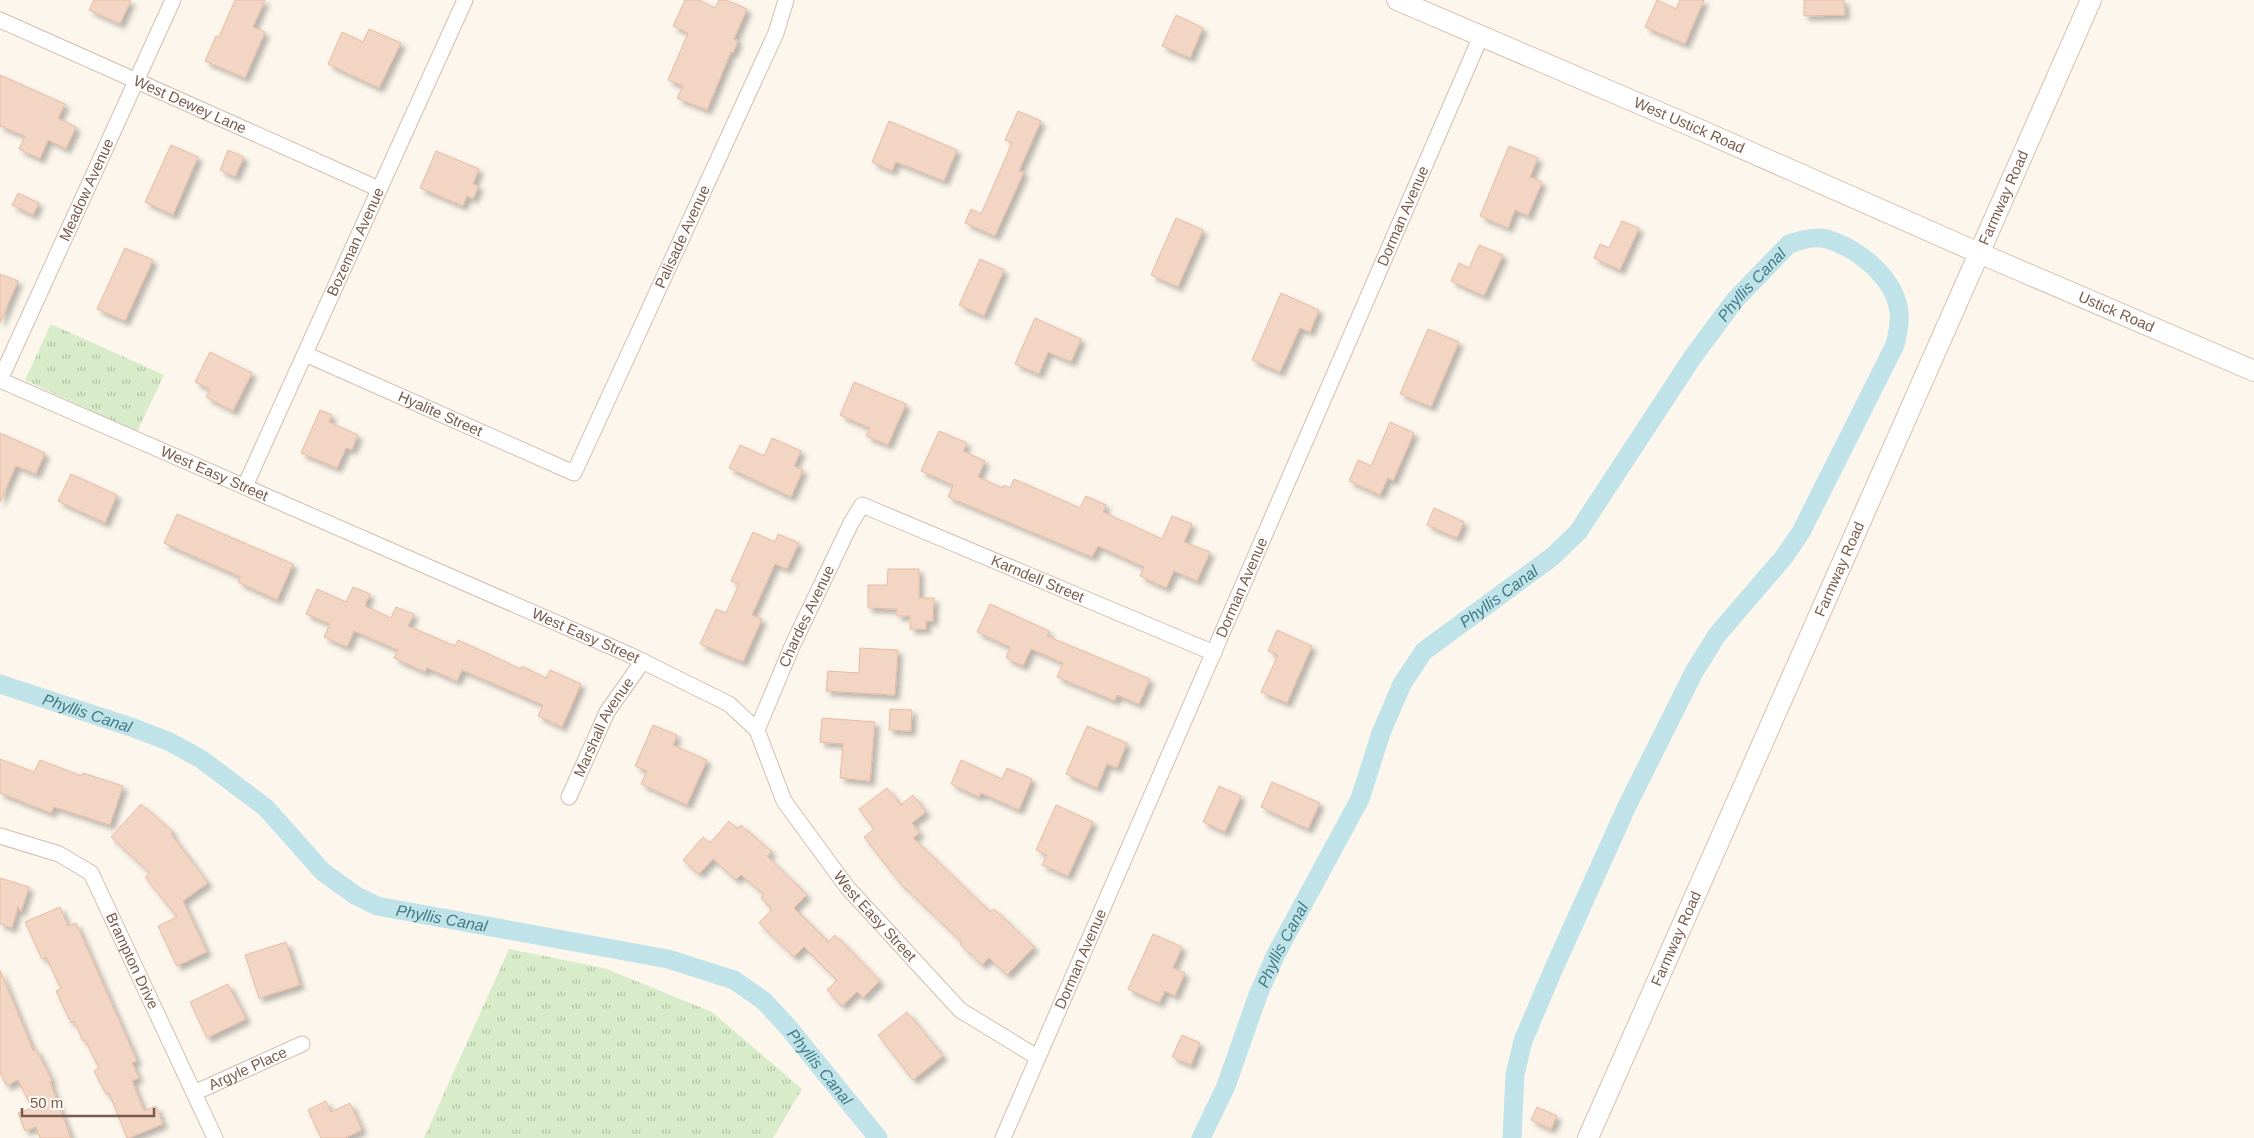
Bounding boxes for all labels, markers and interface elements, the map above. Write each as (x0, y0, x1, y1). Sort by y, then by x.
street label: West Dewey Lane (131, 72, 249, 137)
street label: West Ustick Road (1631, 93, 1747, 156)
street label: Meadow Avenue (55, 136, 117, 243)
street label: Farmway Road (1975, 148, 2031, 248)
street label: Dorman Avenue (1373, 163, 1432, 268)
street label: Palisade Avenue (651, 182, 713, 291)
street label: Bozeman Avenue (323, 185, 387, 299)
water label: Phyllis Canal (1714, 245, 1789, 325)
street label: Ustick Road (2076, 288, 2157, 335)
street label: Hyalite Street (396, 387, 486, 440)
street label: West Easy Street (158, 442, 272, 504)
street label: Farmway Road (1811, 519, 1867, 619)
street label: Dorman Avenue (1212, 535, 1270, 640)
street label: Karndell Street (989, 551, 1088, 606)
street label: Chardes Avenue (775, 562, 837, 670)
water label: Phyllis Canal (1457, 562, 1542, 631)
street label: West Easy Street (529, 604, 643, 667)
street label: Marshall Avenue (570, 674, 637, 780)
water label: Phyllis Canal (41, 691, 134, 736)
street label: West Easy Street (830, 868, 921, 965)
street label: Farmway Road (1647, 888, 1704, 988)
water label: Phyllis Canal (1255, 899, 1311, 990)
water label: Phyllis Canal (395, 902, 489, 935)
street label: Dorman Avenue (1051, 906, 1109, 1012)
street label: Brampton Drive (103, 910, 162, 1012)
water label: Phyllis Canal (784, 1025, 856, 1108)
street label: Argyle Place (206, 1043, 289, 1093)
scale bar (22, 1086, 155, 1118)
text: 50 m (30, 1094, 63, 1111)

